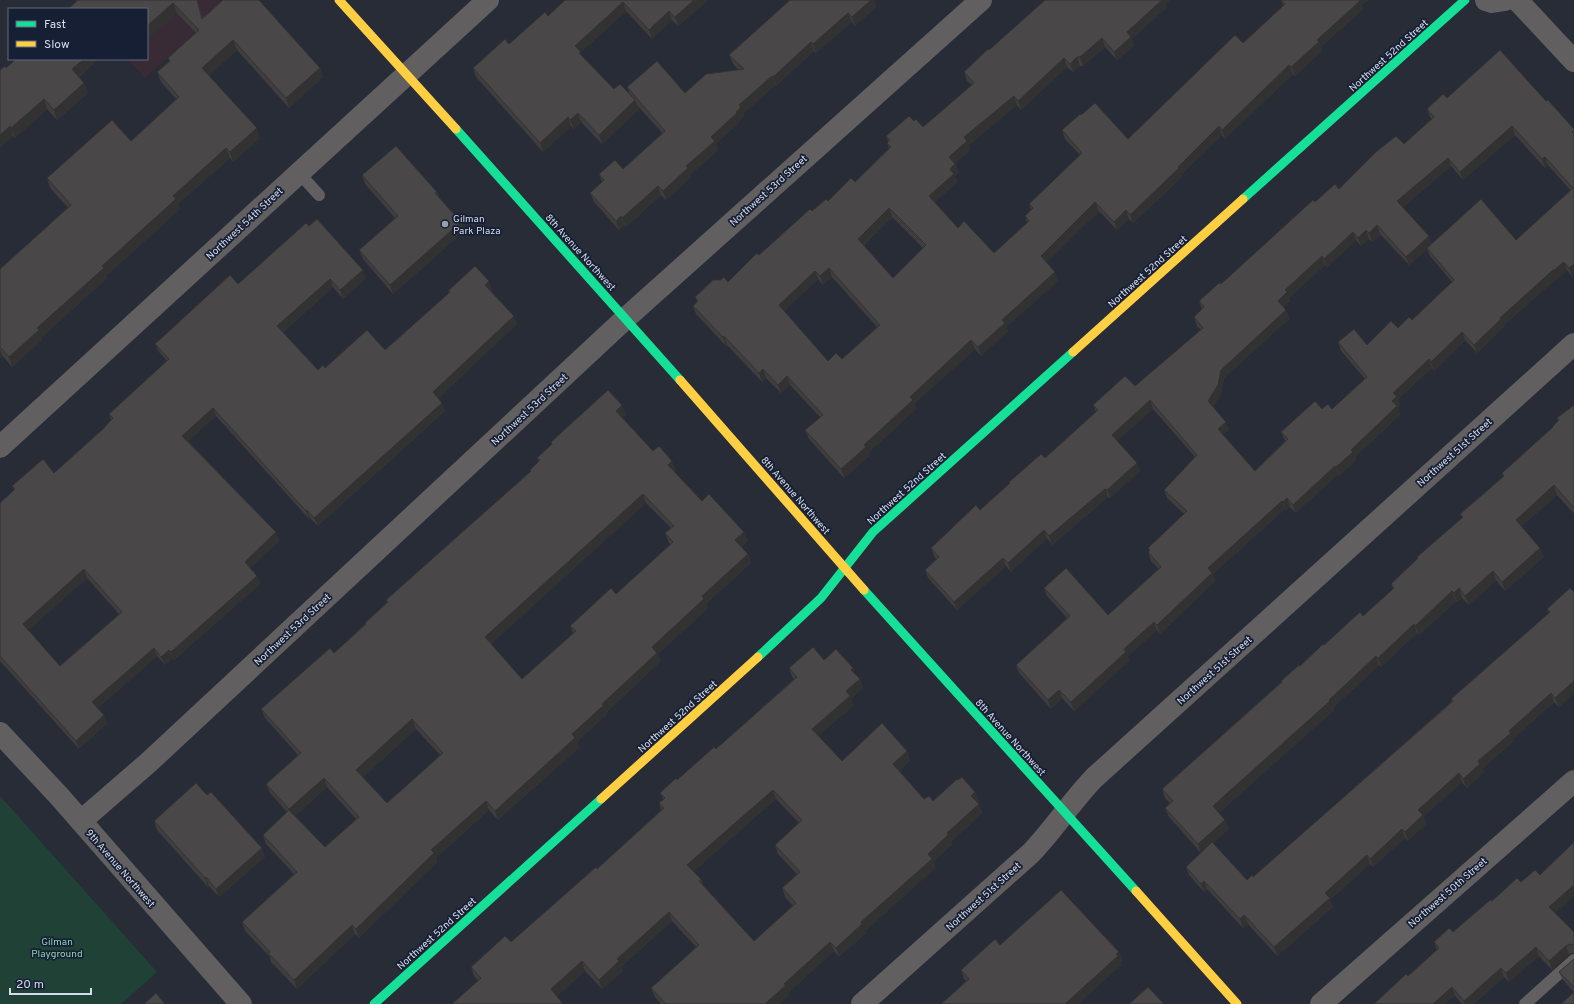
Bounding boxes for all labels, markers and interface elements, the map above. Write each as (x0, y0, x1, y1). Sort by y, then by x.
legend (8, 8, 148, 60)
text: Fast (44, 17, 66, 33)
street label: Northwest 52nd Street (1347, 17, 1432, 95)
text: Slow (44, 37, 70, 53)
street label: Northwest 53rd Street (727, 153, 811, 229)
street label: Northwest 54th Street (204, 185, 286, 263)
street label: 8th Avenue Northwest (542, 212, 618, 294)
place label: Gilman Park Plaza (453, 213, 500, 238)
marker: Gilman Park Plaza (440, 219, 450, 229)
street label: Northwest 52nd Street (1106, 233, 1191, 311)
street label: Northwest 53rd Street (489, 371, 571, 449)
street label: Northwest 51st Street (1415, 416, 1495, 490)
street label: Northwest 52nd Street (865, 450, 950, 528)
street label: 8th Avenue Northwest (757, 454, 833, 538)
street label: Northwest 53rd Street (252, 591, 334, 669)
street label: Northwest 51st Street (1175, 634, 1255, 708)
street label: Northwest 52nd Street (636, 678, 721, 756)
street label: 8th Avenue Northwest (972, 697, 1048, 779)
street label: 9th Avenue Northwest (82, 827, 158, 911)
street label: Northwest 50th Street (1406, 855, 1490, 931)
street label: Northwest 51st Street (944, 860, 1024, 934)
street label: Northwest 52nd Street (395, 895, 480, 973)
park label: Gilman Playground (31, 936, 83, 961)
scale bar (10, 970, 91, 996)
text: 20 m (16, 977, 44, 993)

